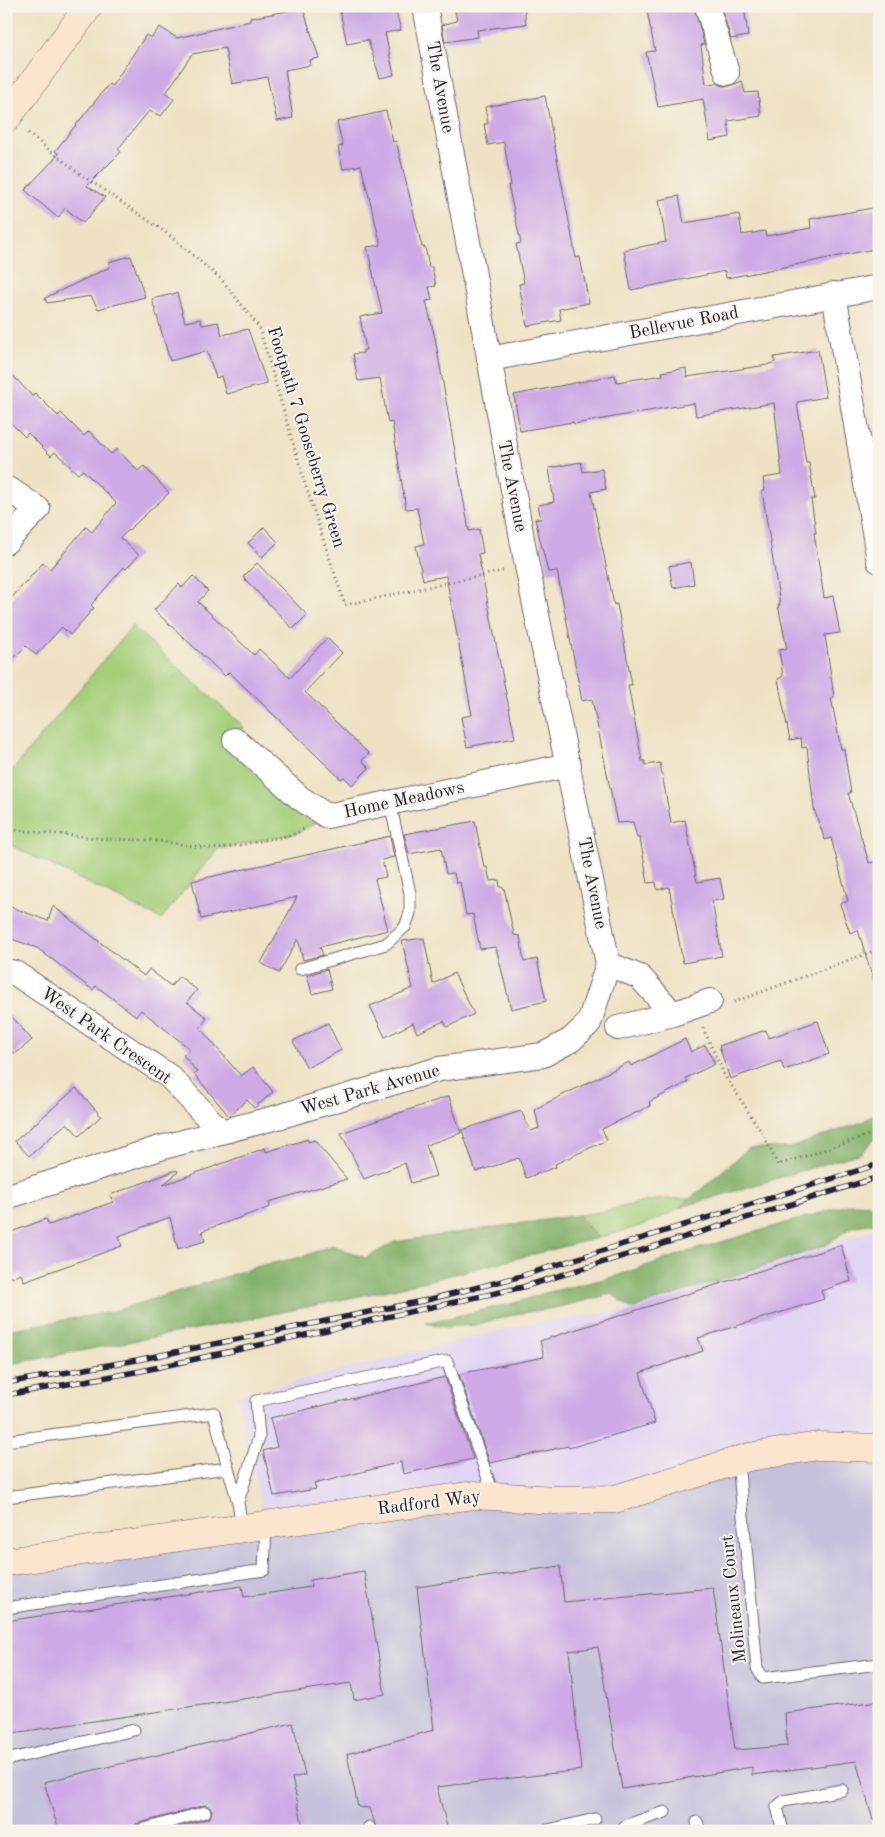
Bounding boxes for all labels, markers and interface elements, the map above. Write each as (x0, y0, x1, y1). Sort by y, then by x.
street label: The Avenue (423, 40, 457, 134)
street label: Bellevue Road (628, 304, 740, 342)
street label: Footpath 7 Gooseberry Green (264, 324, 348, 550)
street label: The Avenue (494, 439, 530, 533)
street label: Home Meadows (342, 778, 466, 822)
street label: The Avenue (574, 836, 610, 930)
street label: West Park Crescent (37, 984, 175, 1088)
street label: West Park Avenue (298, 1061, 442, 1119)
street label: Radford Way (376, 1488, 482, 1518)
street label: Molineaux Court (718, 1534, 750, 1664)

